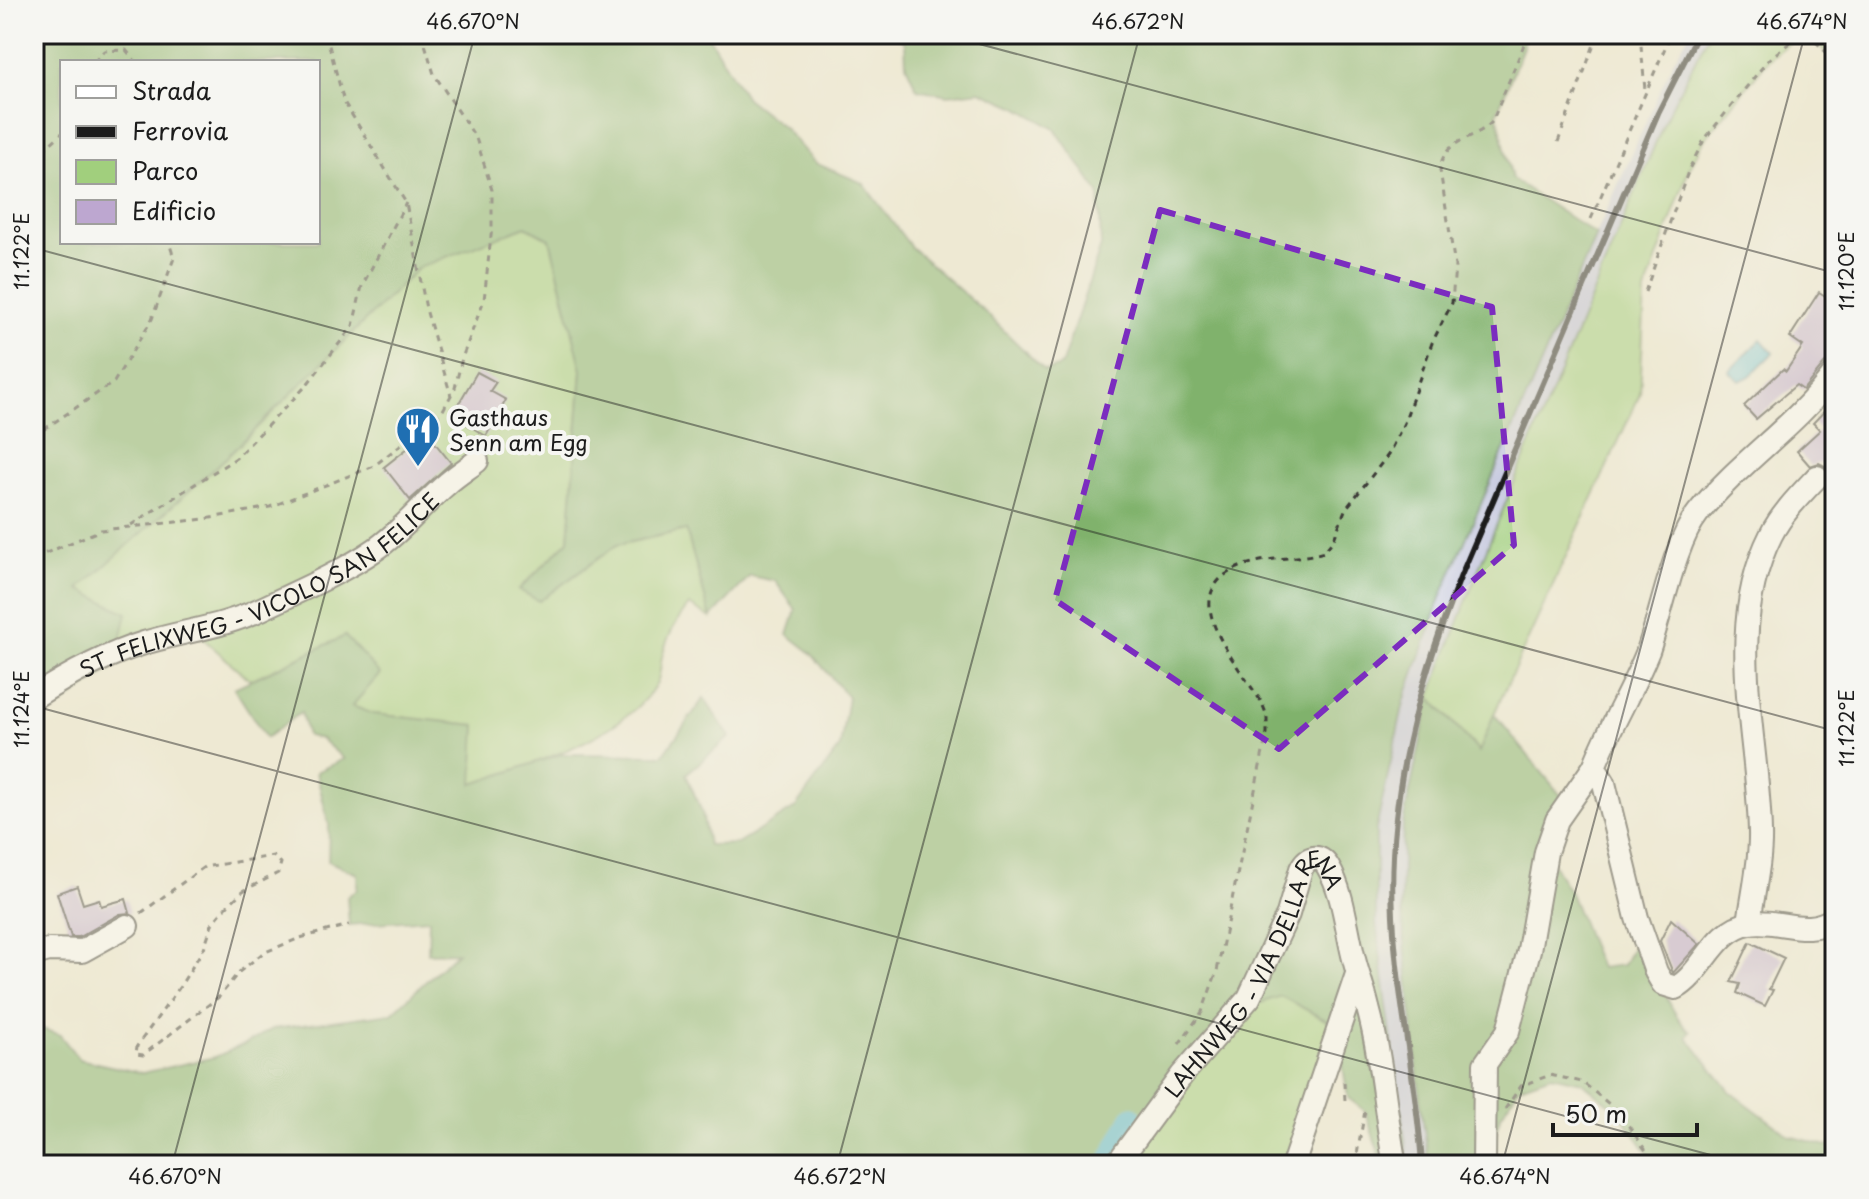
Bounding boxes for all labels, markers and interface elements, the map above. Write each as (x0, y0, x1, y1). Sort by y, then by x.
text: 46.670°N (426, 6, 520, 36)
text: 46.672°N (1092, 6, 1184, 36)
text: 46.674°N (1756, 6, 1848, 36)
legend (60, 60, 320, 244)
text: Strada (132, 72, 211, 108)
text: Ferrovia (132, 112, 228, 148)
text: Parco (132, 152, 198, 188)
text: Edificio (132, 192, 216, 228)
text: 11.122°E (6, 212, 36, 290)
text: 11.120°E (1831, 231, 1861, 311)
place label: Gasthaus Senn am Egg (449, 400, 588, 458)
restaurant icon: Gasthaus Senn am Egg (394, 405, 442, 468)
street label: ST. FELIXWEG - VICOLO SAN FELICE (73, 484, 446, 684)
text: 11.124°E (6, 670, 36, 748)
text: 11.122°E (1831, 689, 1861, 767)
street label: LAHNWEG - VIA DELLA RENA (1155, 841, 1353, 1103)
scale bar (1553, 1087, 1697, 1137)
text: 50 m (1565, 1095, 1627, 1131)
text: 46.670°N (128, 1161, 222, 1191)
text: 46.672°N (794, 1161, 886, 1191)
text: 46.674°N (1459, 1161, 1551, 1191)

